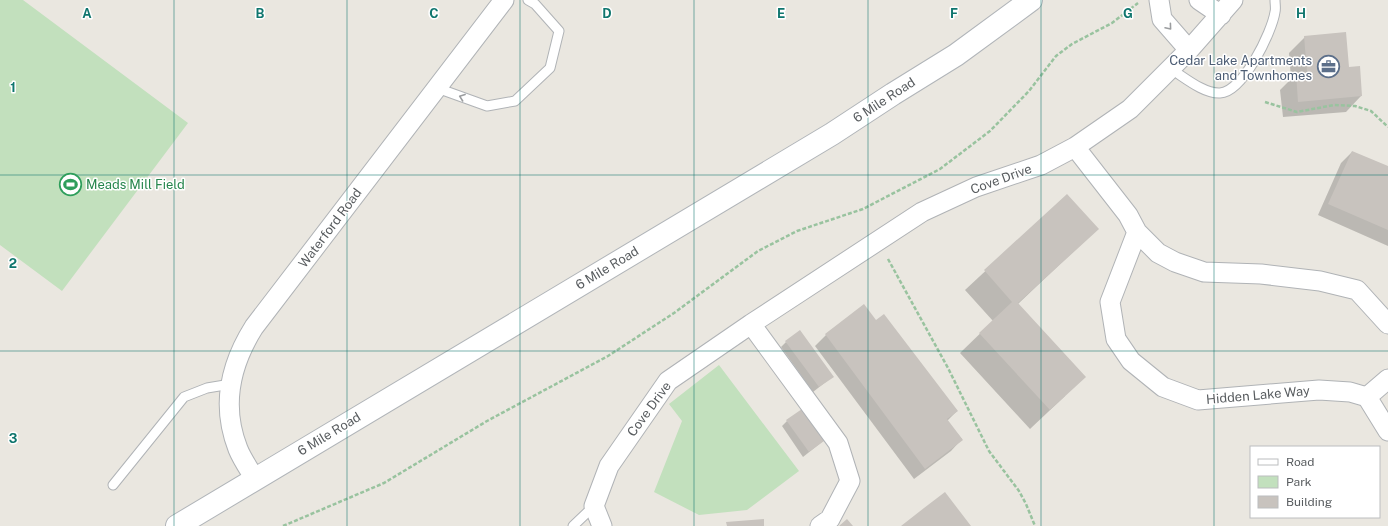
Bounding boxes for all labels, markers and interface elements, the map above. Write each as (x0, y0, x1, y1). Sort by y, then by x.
text: A (82, 6, 92, 21)
text: B (256, 6, 265, 21)
text: C (429, 6, 439, 21)
text: D (602, 6, 612, 21)
text: E (777, 6, 785, 21)
text: F (950, 6, 958, 21)
text: G (1123, 6, 1133, 21)
text: H (1296, 6, 1306, 21)
one-way arrow (1165, 23, 1172, 30)
place label: Cedar Lake Apartments and Townhomes (1169, 53, 1312, 83)
office icon: Cedar Lake Apartments and Townhomes (1315, 54, 1341, 80)
street label: 6 Mile Road (850, 74, 918, 126)
text: 1 (10, 80, 16, 95)
one-way arrow (458, 94, 465, 102)
street label: Cove Drive (968, 161, 1034, 197)
sports icon: Meads Mill Field (58, 171, 84, 197)
place label: Meads Mill Field (86, 177, 185, 192)
street label: Waterford Road (295, 185, 365, 271)
street label: 6 Mile Road (573, 243, 641, 293)
text: 2 (9, 256, 17, 271)
street label: Cove Drive (624, 379, 674, 439)
street label: Hidden Lake Way (1205, 383, 1311, 407)
street label: 6 Mile Road (295, 409, 363, 459)
text: 3 (9, 431, 18, 446)
legend (1250, 446, 1380, 518)
text: Road (1286, 455, 1314, 469)
text: Park (1286, 475, 1312, 489)
text: Building (1286, 495, 1332, 509)

